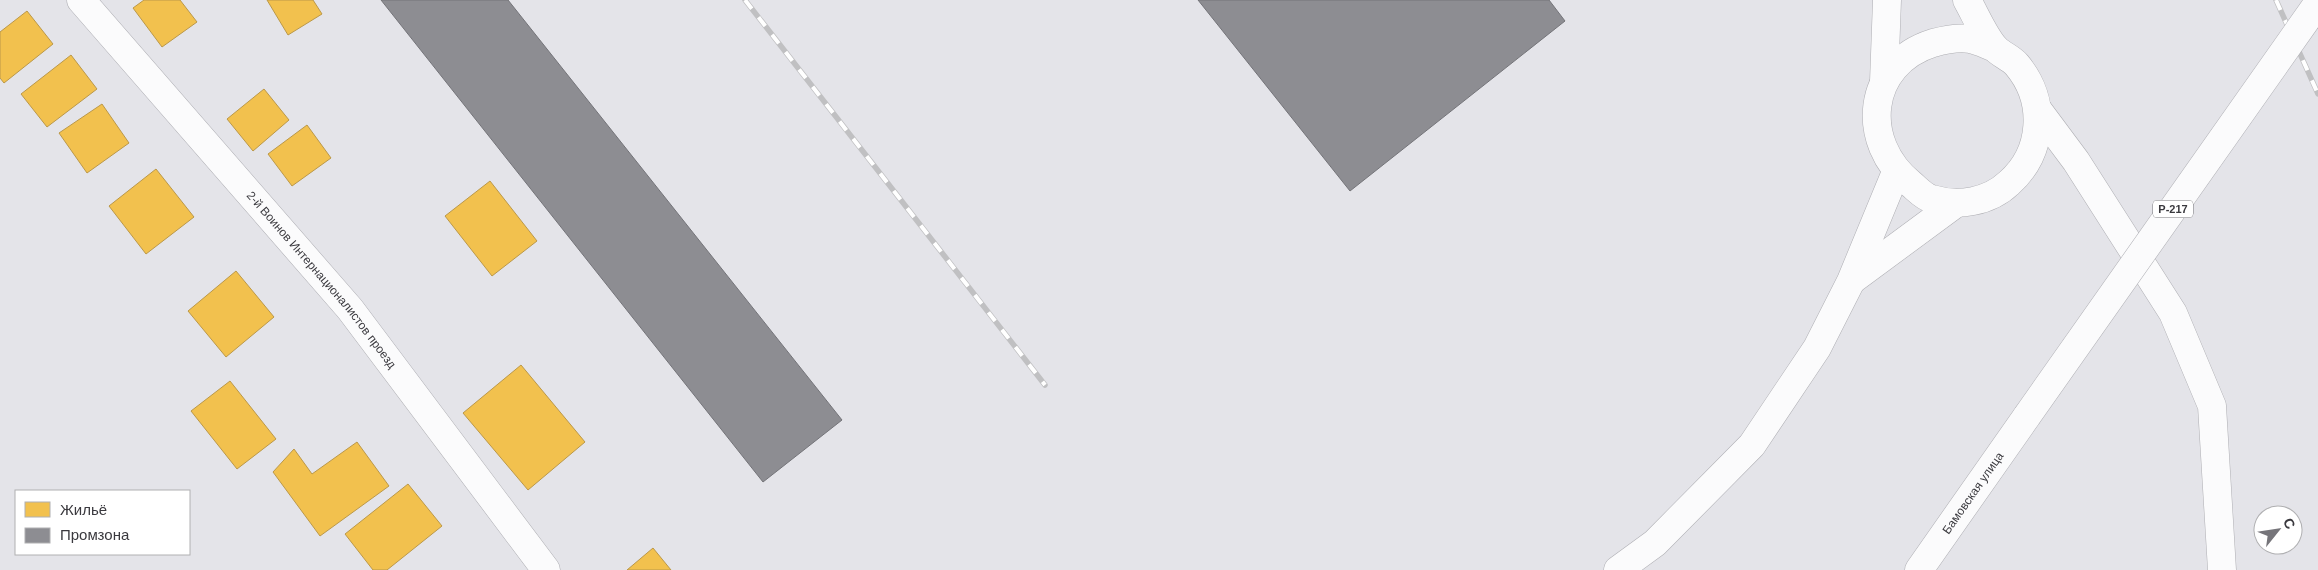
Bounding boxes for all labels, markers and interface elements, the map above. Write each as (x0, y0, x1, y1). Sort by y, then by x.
street label: 2-й Воинов Интернационалистов проезд (244, 188, 399, 371)
road number: Р-217 (2153, 200, 2193, 218)
street label: Бамовская улица (1939, 449, 2007, 537)
legend (15, 490, 190, 555)
text: Жильё (60, 501, 107, 518)
north arrow (2253, 505, 2303, 555)
text: С (2280, 515, 2299, 532)
text: Промзона (60, 526, 130, 543)

